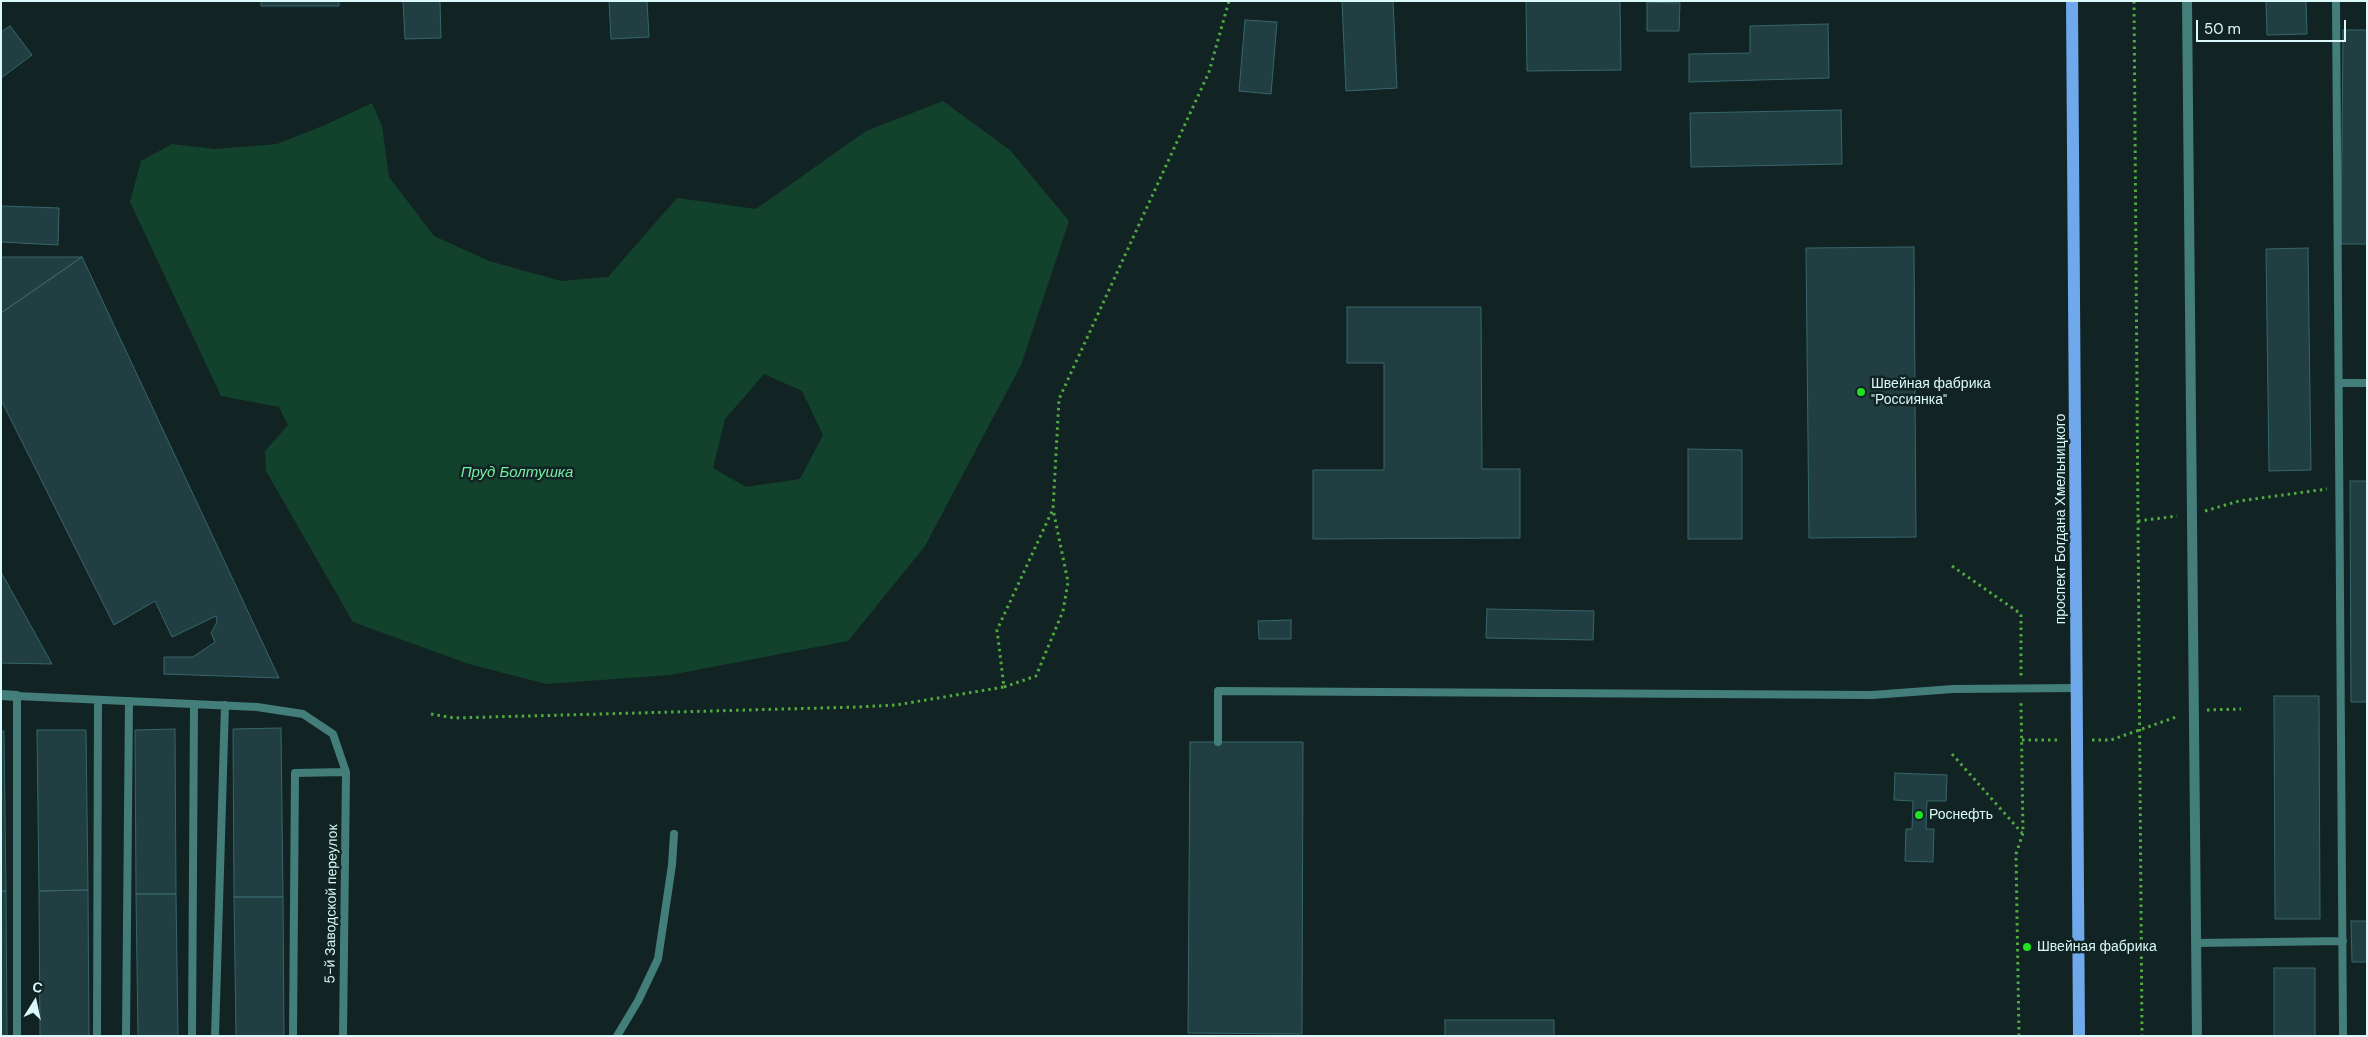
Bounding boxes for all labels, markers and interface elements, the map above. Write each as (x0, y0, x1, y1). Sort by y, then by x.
scale bar (2198, 10, 2348, 42)
text: 50 m (2204, 19, 2241, 39)
place label: Швейная фабрика "Россиянка" (1871, 376, 1991, 408)
marker: Швейная фабрика "Россиянка" (1855, 386, 1867, 398)
street label: проспект Богдана Хмельницкого (2053, 414, 2069, 624)
water label: Пруд Болтушка (461, 464, 573, 482)
place label: Роснефть (1929, 807, 1993, 823)
marker: Роснефть (1913, 809, 1925, 821)
street label: 5-й Заводской переулок (322, 824, 342, 984)
place label: Швейная фабрика (2037, 939, 2157, 955)
marker: Швейная фабрика (2021, 941, 2033, 953)
north arrow (10, 977, 60, 1027)
text: С (31, 977, 44, 997)

